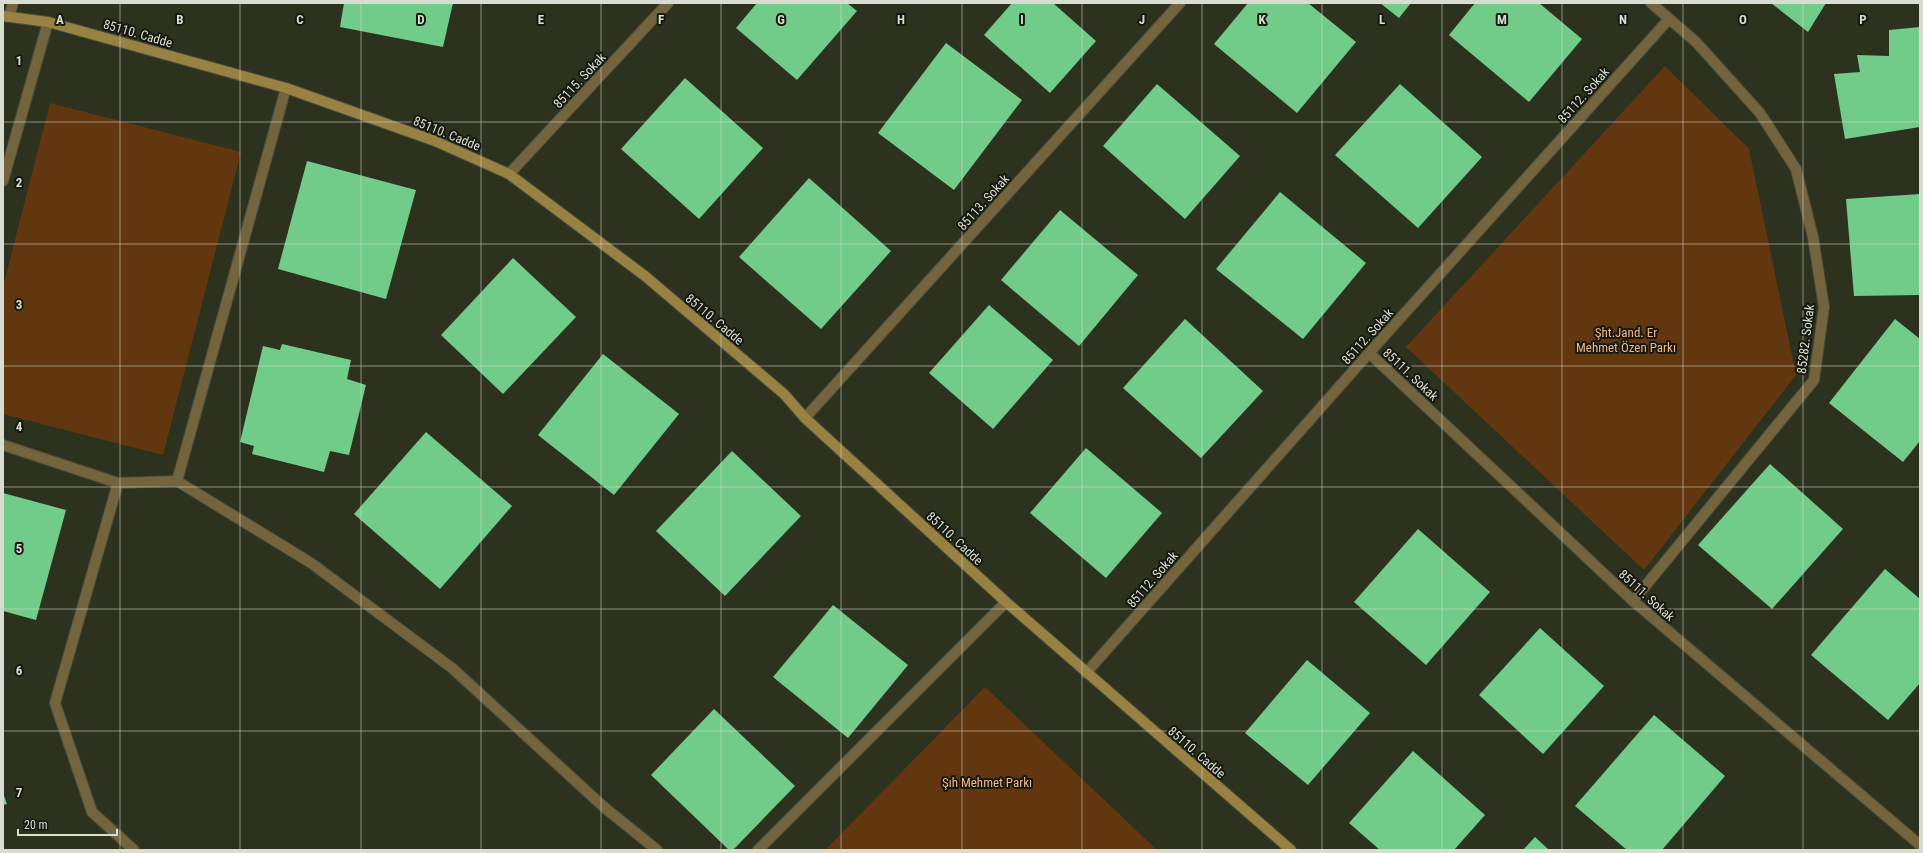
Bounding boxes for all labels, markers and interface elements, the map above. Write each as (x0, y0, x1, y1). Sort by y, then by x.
text: A (56, 12, 64, 27)
text: B (176, 12, 184, 27)
text: C (296, 12, 304, 27)
text: D (417, 12, 425, 27)
text: E (538, 12, 545, 27)
text: F (658, 12, 664, 27)
text: G (777, 12, 785, 27)
text: H (897, 12, 905, 27)
text: I (1020, 12, 1024, 27)
text: J (1139, 12, 1145, 27)
text: K (1258, 12, 1266, 27)
text: L (1379, 12, 1385, 27)
text: M (1497, 12, 1507, 27)
text: N (1619, 12, 1627, 27)
text: O (1739, 12, 1747, 27)
text: P (1859, 12, 1867, 27)
street label: 85110. Cadde (102, 16, 174, 50)
street label: 85115. Sokak (550, 50, 609, 111)
text: 1 (16, 53, 22, 68)
street label: 85112. Sokak (1554, 64, 1612, 126)
street label: 85110. Cadde (411, 113, 483, 154)
street label: 85113. Sokak (954, 171, 1012, 233)
text: 2 (16, 175, 23, 190)
street label: 85110. Cadde (683, 291, 747, 348)
text: 3 (16, 297, 22, 312)
street label: 85282. Sokak (1794, 303, 1817, 375)
street label: 85112. Sokak (1338, 305, 1396, 367)
park label: Şht.Jand. Er Mehmet Özen Parkı (1576, 325, 1676, 355)
street label: 85111. Sokak (1380, 345, 1441, 404)
text: 4 (16, 419, 23, 434)
street label: 85110. Cadde (924, 509, 986, 568)
text: 5 (16, 541, 23, 556)
street label: 85112. Sokak (1124, 548, 1181, 611)
street label: 85111. Sokak (1616, 566, 1678, 624)
text: 6 (16, 663, 23, 678)
street label: 85110. Cadde (1165, 723, 1228, 781)
park label: Şıh Mehmet Parkı (942, 775, 1032, 790)
text: 7 (16, 785, 23, 800)
scale bar (18, 811, 117, 837)
text: 20 m (24, 818, 48, 832)

